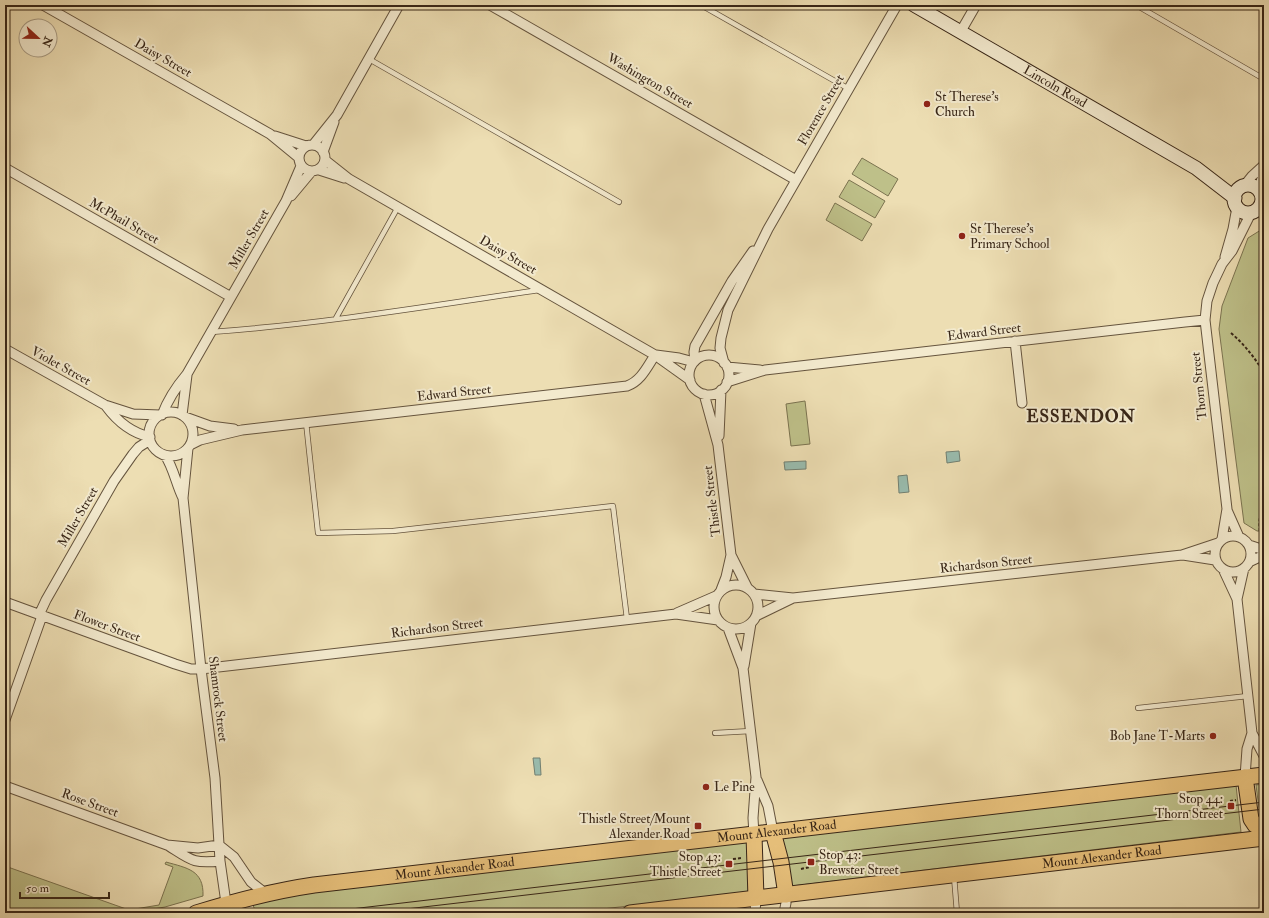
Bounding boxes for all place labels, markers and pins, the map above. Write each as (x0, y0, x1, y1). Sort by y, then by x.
place label: St Therese's Church (935, 89, 999, 120)
marker: St Therese's Church (922, 99, 932, 109)
place label: St Therese's Primary School (970, 221, 1050, 253)
marker: St Therese's Primary School (957, 231, 967, 241)
place label: Bob Jane T-Marts (1109, 728, 1206, 744)
marker: Bob Jane T-Marts (1208, 731, 1218, 741)
place label: Le Pine (714, 779, 755, 795)
marker: Le Pine (701, 782, 711, 792)
place label: Stop 44: Thorn Street (1155, 791, 1223, 822)
marker: Stop 44: Thorn Street (1226, 801, 1236, 811)
place label: Thistle Street/Mount Alexander Road (579, 811, 691, 842)
marker: Thistle Street/Mount Alexander Road (693, 821, 703, 831)
place label: Stop 43: Brewster Street (819, 847, 899, 878)
place label: Stop 43: Thistle Street (650, 849, 721, 880)
marker: Stop 43: Brewster Street (806, 857, 816, 867)
marker: Stop 43: Thistle Street (724, 859, 734, 869)

